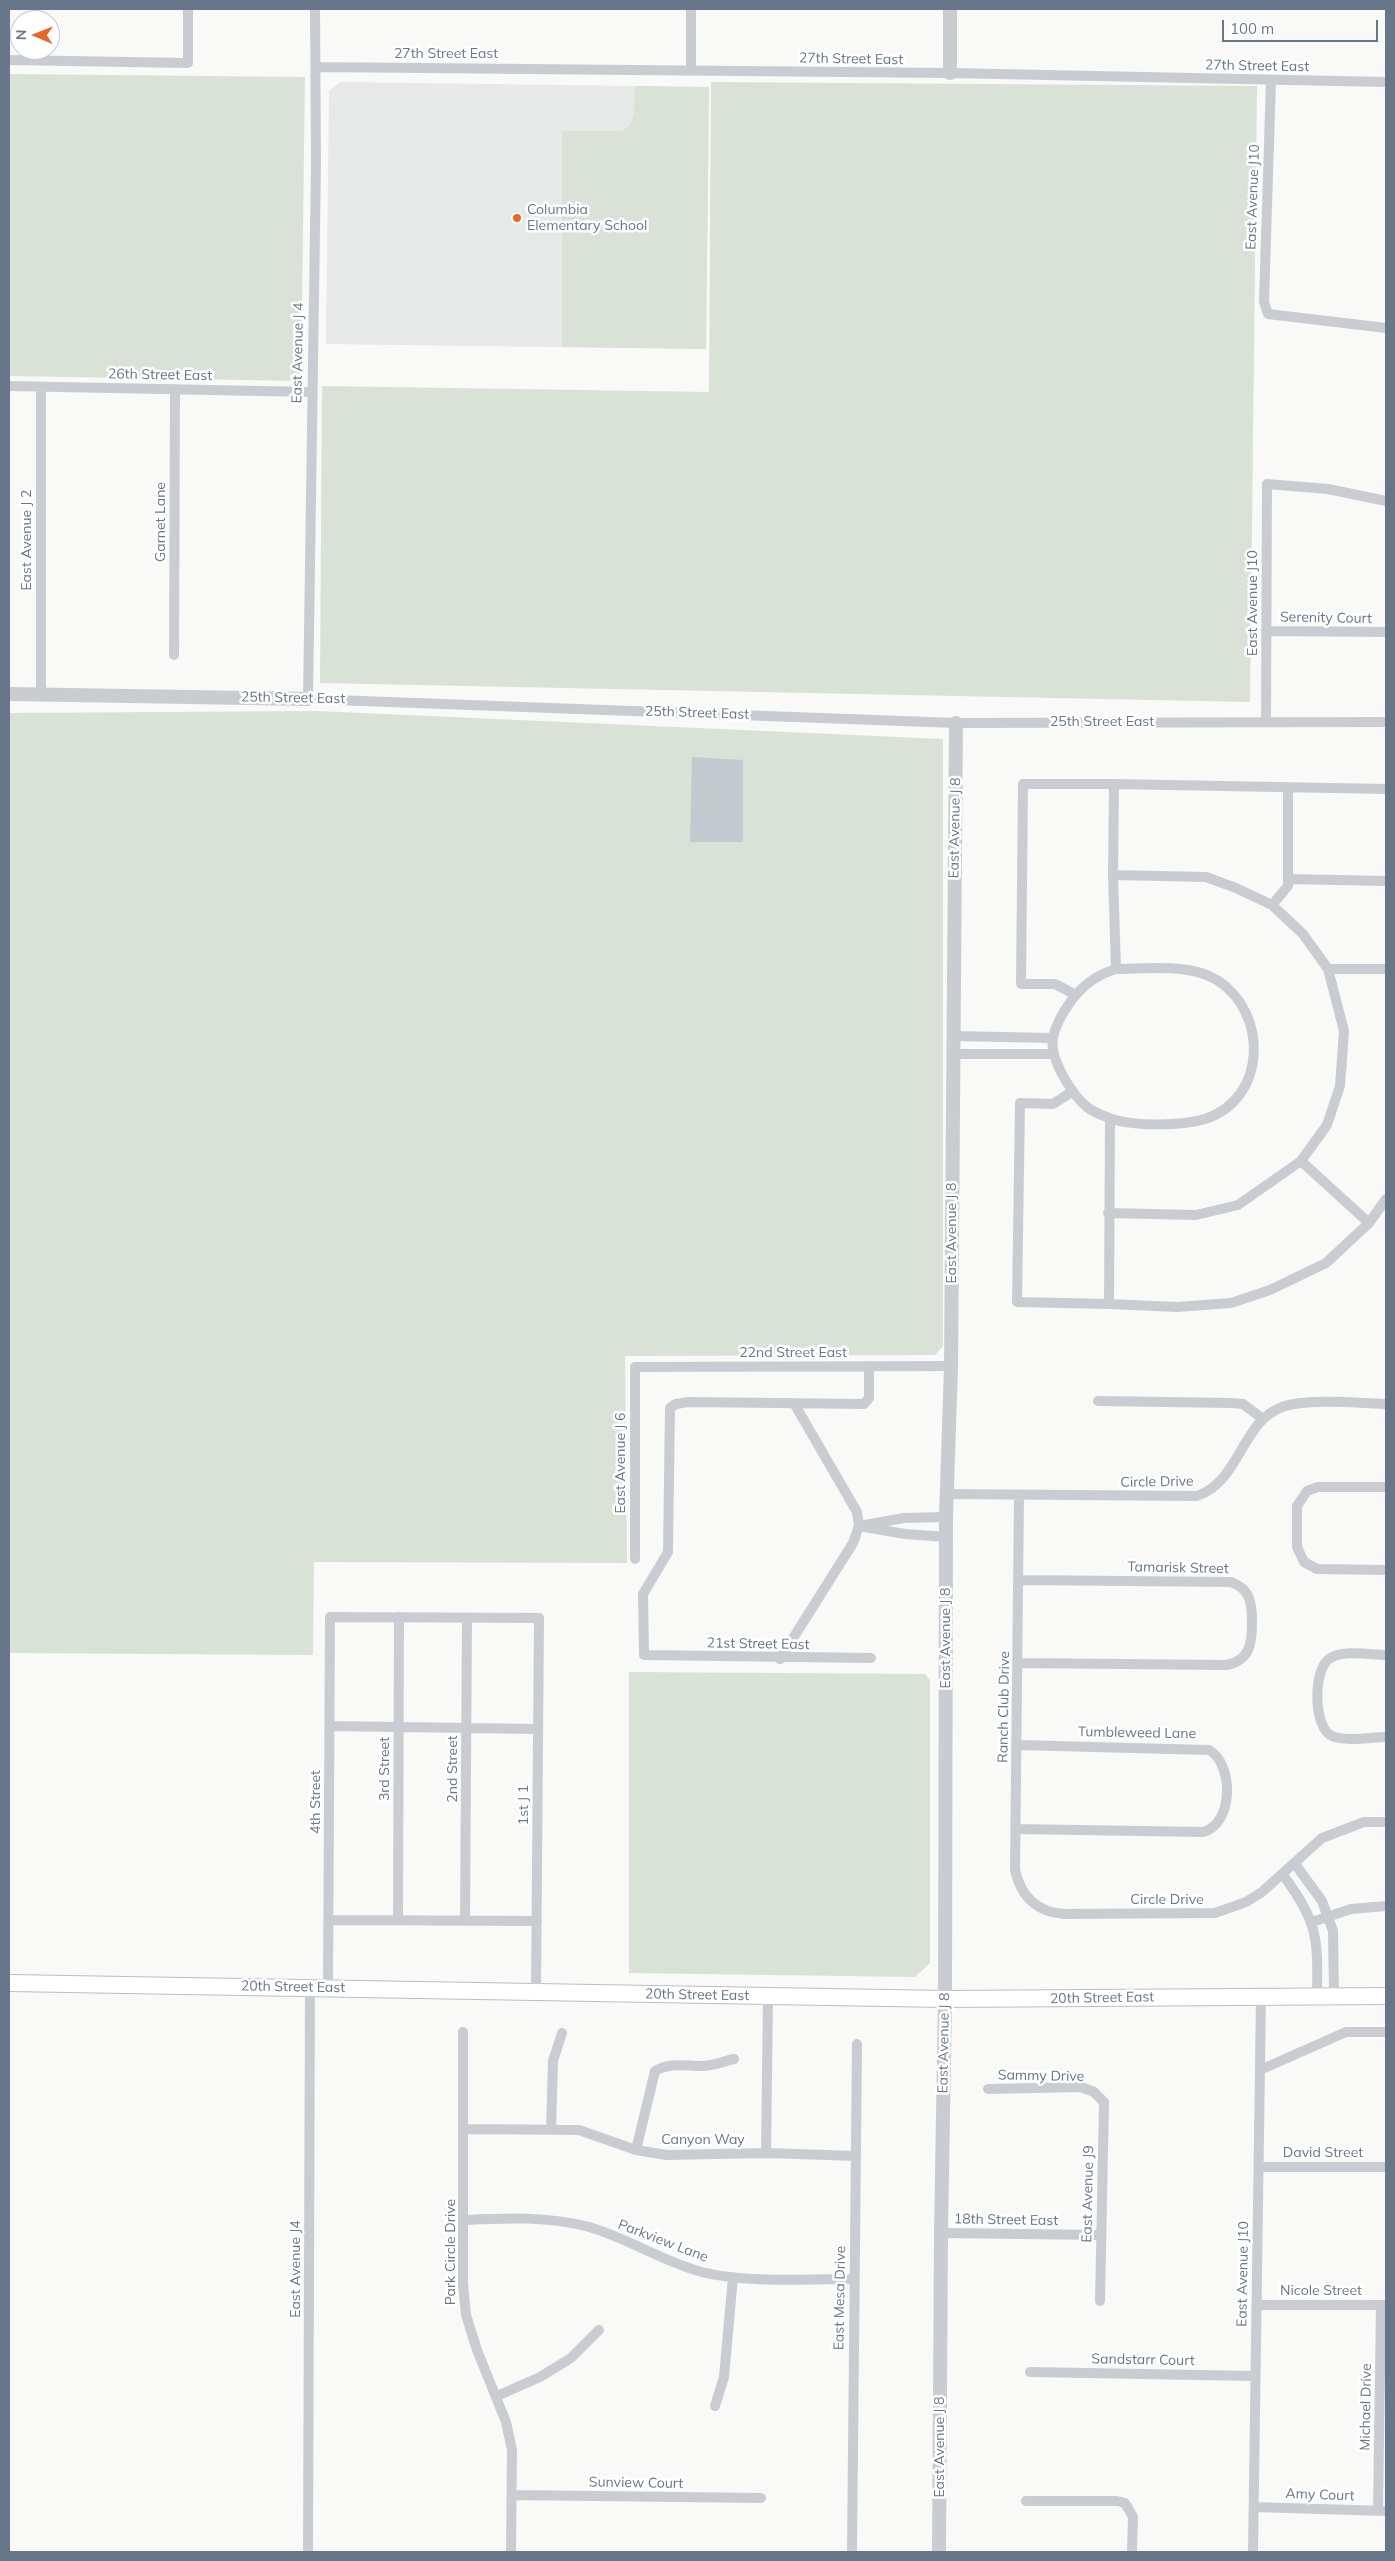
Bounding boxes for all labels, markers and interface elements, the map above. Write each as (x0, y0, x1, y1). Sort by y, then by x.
north arrow (10, 10, 60, 60)
scale bar (1225, 10, 1381, 42)
text: 100 m (1230, 19, 1274, 38)
text: N (12, 29, 30, 40)
street label: 27th Street East (394, 46, 498, 62)
street label: 27th Street East (799, 50, 903, 68)
street label: 27th Street East (1205, 57, 1309, 75)
street label: East Avenue J10 (1243, 144, 1263, 250)
place label: Columbia Elementary School (527, 202, 647, 234)
marker: Columbia Elementary School (511, 212, 523, 224)
street label: East Avenue J 4 (289, 302, 307, 404)
street label: 26th Street East (108, 366, 212, 384)
street label: Garnet Lane (153, 482, 169, 562)
street label: East Avenue J 2 (19, 489, 35, 591)
street label: East Avenue J10 (1245, 550, 1261, 656)
street label: Serenity Court (1280, 609, 1372, 627)
street label: 25th Street East (241, 689, 345, 707)
street label: 25th Street East (645, 703, 749, 723)
street label: 25th Street East (1050, 714, 1154, 730)
street label: East Avenue J 8 (946, 777, 964, 879)
street label: East Avenue J 8 (944, 1182, 960, 1284)
street label: 22nd Street East (739, 1345, 847, 1361)
street label: East Avenue J 6 (613, 1412, 629, 1514)
street label: Circle Drive (1120, 1473, 1194, 1491)
street label: Tamarisk Street (1127, 1559, 1229, 1577)
street label: East Avenue J 8 (938, 1587, 954, 1689)
street label: 21st Street East (706, 1635, 810, 1653)
street label: Ranch Club Drive (995, 1651, 1013, 1763)
street label: Tumbleweed Lane (1078, 1724, 1196, 1742)
street label: 2nd Street (445, 1735, 461, 1803)
street label: 3rd Street (377, 1737, 393, 1801)
street label: 4th Street (308, 1770, 324, 1834)
street label: 1st J 1 (516, 1785, 532, 1825)
street label: Circle Drive (1130, 1892, 1204, 1908)
street label: 20th Street East (241, 1978, 345, 1996)
street label: 20th Street East (645, 1986, 749, 2004)
street label: 20th Street East (1050, 1989, 1154, 2007)
street label: East Avenue J 8 (935, 1992, 953, 2094)
street label: Sammy Drive (998, 2067, 1084, 2085)
street label: Canyon Way (661, 2132, 745, 2148)
street label: East Avenue J9 (1079, 2145, 1097, 2243)
street label: David Street (1283, 2145, 1363, 2161)
street label: Park Circle Drive (443, 2199, 459, 2305)
street label: 18th Street East (954, 2211, 1058, 2229)
street label: Parkview Lane (616, 2216, 710, 2266)
street label: East Avenue J4 (288, 2220, 304, 2318)
street label: East Avenue J10 (1234, 2221, 1252, 2327)
street label: East Mesa Drive (831, 2246, 849, 2350)
street label: Nicole Street (1280, 2283, 1362, 2299)
street label: Sandstarr Court (1091, 2351, 1195, 2369)
street label: Michael Drive (1357, 2363, 1375, 2451)
street label: East Avenue J 8 (932, 2396, 948, 2498)
street label: Sunview Court (589, 2474, 683, 2492)
street label: Amy Court (1285, 2485, 1355, 2505)

